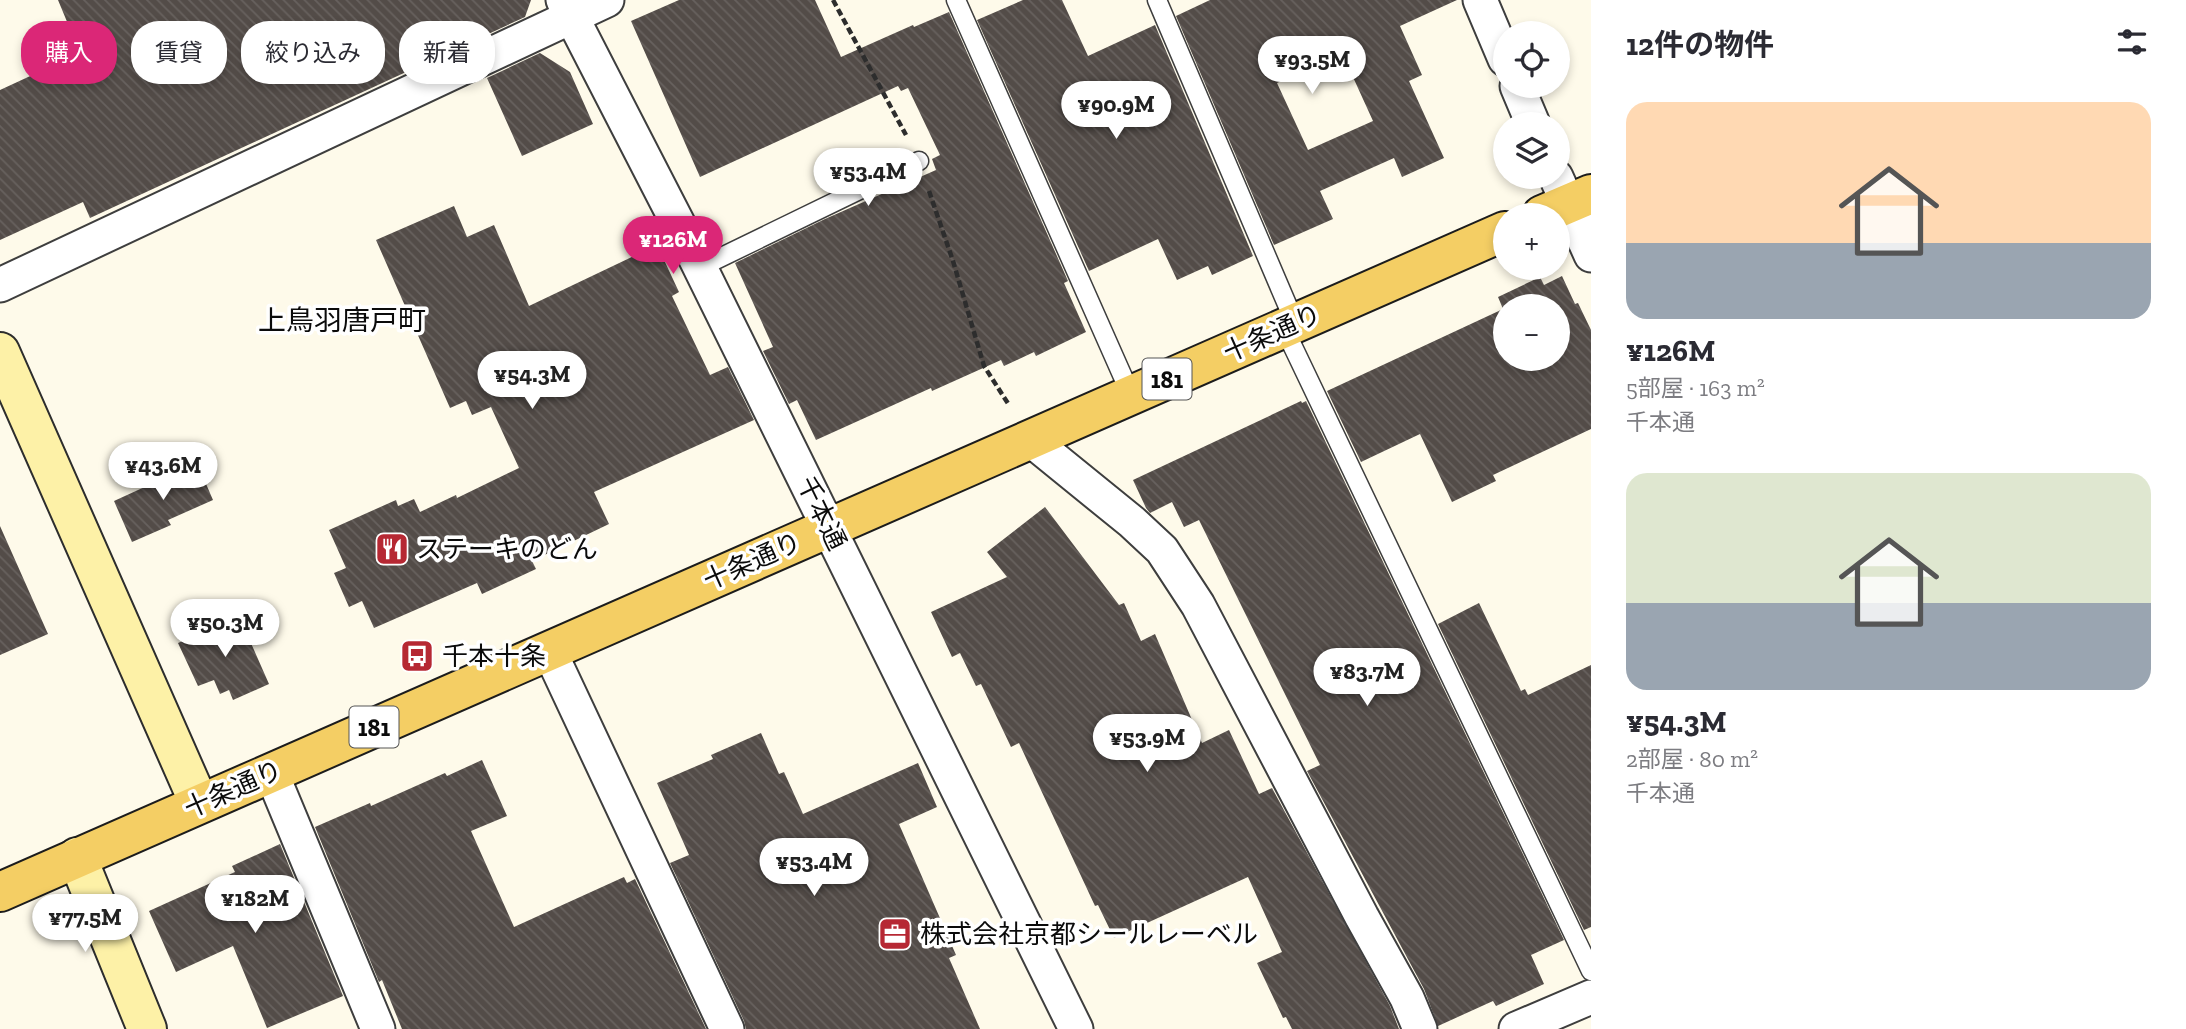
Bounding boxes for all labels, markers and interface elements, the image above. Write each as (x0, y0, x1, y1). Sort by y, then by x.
chip: 購入 (21, 21, 117, 84)
chip: 賃貸 (131, 21, 227, 84)
chip: 絞り込み (241, 21, 385, 84)
chip: 新着 (399, 21, 495, 84)
map controls (1493, 21, 1570, 371)
button: locate (1493, 21, 1570, 98)
icon: filters (2113, 23, 2151, 61)
text: 12件の物件 (1626, 27, 1774, 63)
pin: ¥93.5M (1255, 36, 1369, 96)
text: ¥93.5M (1274, 45, 1350, 73)
pin: ¥90.9M (1059, 82, 1173, 141)
text: ¥90.9M (1077, 90, 1155, 118)
button: layers (1493, 112, 1570, 189)
pin: ¥53.4M (811, 148, 925, 208)
icon: home (1826, 148, 1952, 274)
text: ¥53.4M (829, 157, 907, 185)
button: + (1493, 203, 1570, 280)
pin: ¥126M (624, 216, 722, 276)
text: ¥126M (639, 225, 707, 253)
button: − (1493, 294, 1570, 371)
street label: 十条通り (1218, 297, 1326, 369)
district label: 上鳥羽唐戸町 (258, 304, 426, 337)
text: ¥126M (1626, 333, 1715, 369)
pin: ¥54.3M (475, 352, 589, 411)
road number: 181 (1142, 358, 1192, 400)
text: ¥54.3M (493, 360, 571, 388)
text: 5部屋 · 163 m² (1626, 374, 1765, 402)
text: 千本通 (1626, 408, 1695, 436)
pin: ¥43.6M (106, 442, 220, 502)
text: ¥43.6M (124, 451, 202, 479)
street label: 千本通 (791, 471, 853, 555)
icon: home (1826, 519, 1952, 645)
street label: 十条通り (698, 525, 806, 597)
restaurant icon: ステーキのどん (373, 530, 411, 568)
place label: ステーキのどん (416, 533, 598, 565)
pin: ¥50.3M (168, 600, 282, 659)
text: ¥50.3M (186, 608, 264, 636)
bus stop icon: 千本十条 (398, 637, 436, 675)
place label: 千本十条 (442, 640, 546, 672)
pin: ¥83.7M (1310, 648, 1424, 708)
text: ¥83.7M (1329, 657, 1405, 685)
text: ¥54.3M (1626, 704, 1726, 740)
road number: 181 (350, 706, 398, 748)
pin: ¥53.9M (1090, 714, 1204, 774)
text: ¥53.9M (1109, 723, 1185, 751)
text: 2部屋 · 80 m² (1626, 745, 1758, 773)
street label: 十条通り (179, 753, 287, 825)
text: 千本通 (1626, 779, 1695, 807)
pin: ¥53.4M (757, 838, 871, 898)
text: ¥53.4M (775, 847, 853, 875)
pin: ¥182M (206, 876, 304, 935)
text: ¥182M (221, 884, 289, 912)
pin: ¥77.5M (28, 894, 142, 954)
text: ¥77.5M (48, 903, 122, 931)
office icon: 株式会社京都シールレーベル (876, 915, 914, 953)
place label: 株式会社京都シールレーベル (920, 918, 1258, 950)

